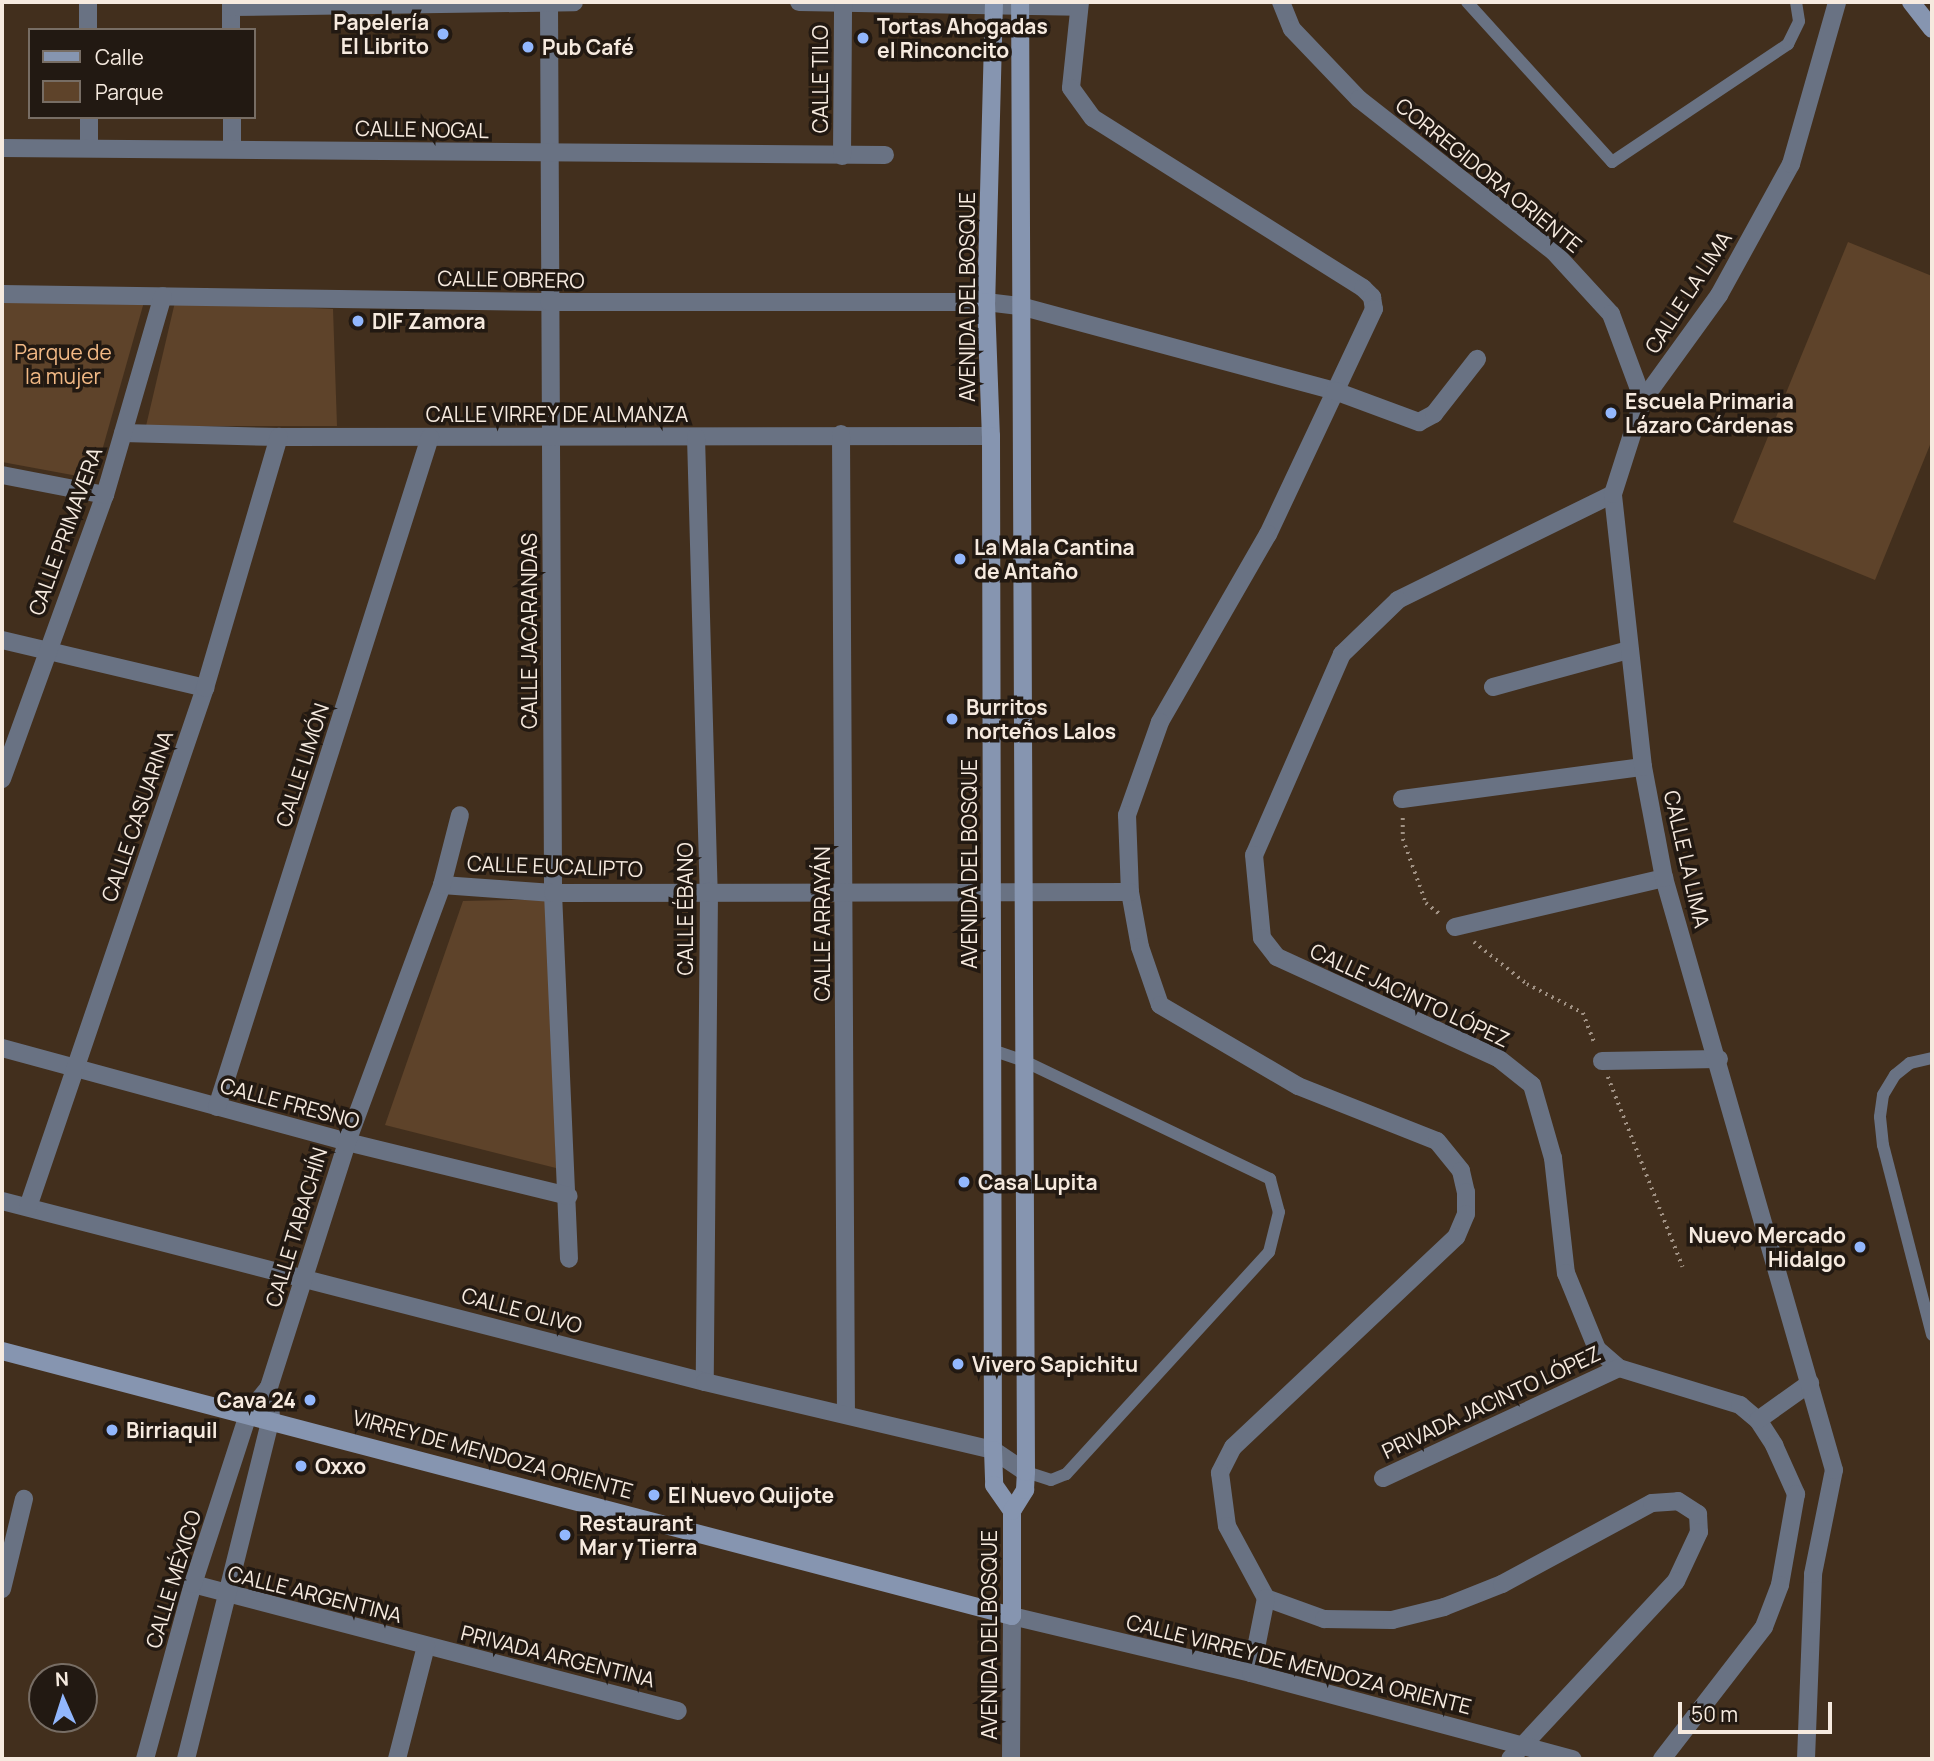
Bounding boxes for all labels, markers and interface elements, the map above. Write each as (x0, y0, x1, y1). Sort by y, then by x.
place label: Papelería El Librito (333, 9, 429, 59)
place label: Tortas Ahogadas el Rinconcito (877, 13, 1048, 63)
street label: CALLE TILO (807, 25, 833, 133)
marker: Papelería El Librito (435, 26, 451, 42)
legend (28, 28, 256, 119)
marker: Tortas Ahogadas el Rinconcito (855, 30, 871, 46)
place label: Pub Café (542, 34, 634, 60)
marker: Pub Café (520, 39, 536, 55)
text: Calle (95, 43, 144, 71)
text: Parque (95, 78, 164, 106)
street label: CORREGIDORA ORIENTE (1391, 92, 1587, 258)
street label: CALLE NOGAL (355, 115, 489, 143)
street label: AVENIDA DEL BOSQUE (954, 192, 980, 402)
street label: CALLE LA LIMA (1639, 226, 1737, 358)
street label: CALLE OBRERO (437, 265, 585, 293)
place label: DIF Zamora (372, 308, 486, 334)
marker: DIF Zamora (350, 313, 366, 329)
park label: Parque de la mujer (14, 339, 112, 389)
place label: Escuela Primaria Lázaro Cárdenas (1625, 388, 1794, 438)
street label: CALLE VIRREY DE ALMANZA (425, 401, 689, 427)
marker: Escuela Primaria Lázaro Cárdenas (1603, 405, 1619, 421)
street label: CALLE PRIMAVERA (23, 444, 107, 618)
street label: CALLE JACARANDAS (516, 533, 542, 729)
place label: La Mala Cantina de Antaño (974, 534, 1135, 584)
marker: La Mala Cantina de Antaño (952, 551, 968, 567)
place label: Burritos norteños Lalos (966, 694, 1116, 744)
street label: CALLE LIMÓN (270, 700, 334, 830)
marker: Burritos norteños Lalos (944, 711, 960, 727)
street label: CALLE CASUARINA (96, 727, 178, 905)
street label: AVENIDA DEL BOSQUE (956, 759, 982, 969)
street label: CALLE LA LIMA (1659, 788, 1715, 930)
street label: CALLE ÉBANO (672, 842, 698, 976)
street label: CALLE ARRAYÁN (809, 846, 835, 1002)
street label: CALLE EUCALIPTO (467, 850, 643, 882)
street label: CALLE JACINTO LÓPEZ (1306, 938, 1514, 1052)
street label: CALLE FRESNO (218, 1072, 362, 1134)
street label: CALLE TABACHÍN (260, 1144, 332, 1310)
place label: Casa Lupita (978, 1169, 1098, 1195)
marker: Casa Lupita (956, 1174, 972, 1190)
place label: Nuevo Mercado Hidalgo (1688, 1222, 1846, 1272)
marker: Nuevo Mercado Hidalgo (1852, 1239, 1868, 1255)
street label: CALLE OLIVO (459, 1282, 585, 1338)
street label: PRIVADA JACINTO LÓPEZ (1378, 1340, 1604, 1464)
place label: Vivero Sapichitu (972, 1351, 1138, 1377)
marker: Vivero Sapichitu (950, 1356, 966, 1372)
place label: Cava 24 (217, 1387, 296, 1413)
marker: Cava 24 (302, 1392, 318, 1408)
street label: VIRREY DE MENDOZA ORIENTE (350, 1404, 636, 1504)
place label: Birriaquil (126, 1417, 218, 1443)
marker: Birriaquil (104, 1422, 120, 1438)
place label: Oxxo (315, 1453, 366, 1479)
marker: Oxxo (293, 1458, 309, 1474)
place label: El Nuevo Quijote (668, 1482, 834, 1508)
marker: El Nuevo Quijote (646, 1487, 662, 1503)
street label: CALLE MÉXICO (140, 1507, 206, 1651)
place label: Restaurant Mar y Tierra (579, 1510, 697, 1560)
marker: Restaurant Mar y Tierra (557, 1527, 573, 1543)
street label: AVENIDA DEL BOSQUE (976, 1530, 1002, 1740)
street label: CALLE ARGENTINA (225, 1560, 405, 1628)
street label: CALLE VIRREY DE MENDOZA ORIENTE (1123, 1609, 1475, 1719)
street label: PRIVADA ARGENTINA (458, 1620, 658, 1692)
north arrow (28, 1663, 98, 1733)
text: N (55, 1666, 70, 1692)
scale bar (1682, 1688, 1836, 1732)
text: 50 m (1691, 1700, 1738, 1728)

